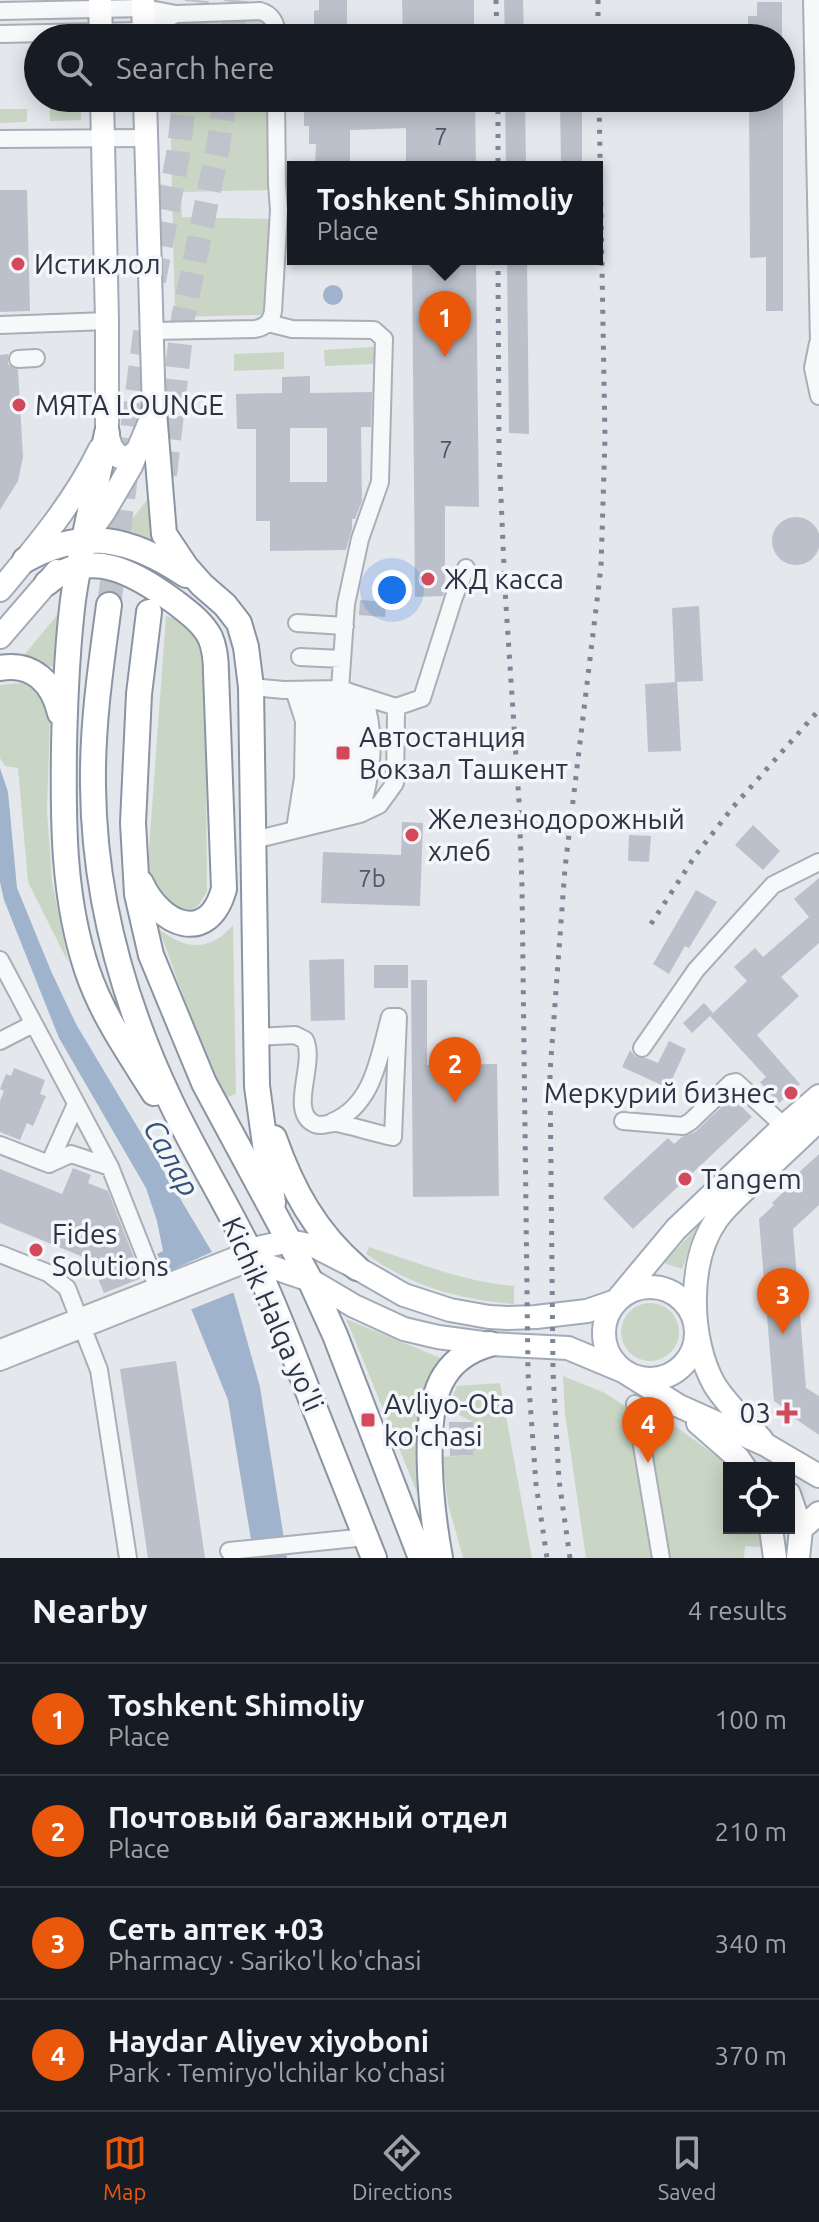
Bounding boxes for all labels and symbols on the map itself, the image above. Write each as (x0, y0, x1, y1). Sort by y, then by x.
house number: 7 (434, 123, 448, 150)
place label: Истиклол (34, 248, 161, 279)
marker: Истиклол (9, 255, 27, 273)
pin: 1 (419, 291, 471, 357)
place label: МЯТА LOUNGE (35, 389, 224, 420)
marker: МЯТА LOUNGE (10, 396, 28, 414)
house number: 7 (439, 436, 453, 463)
place label: ЖД касса (444, 563, 564, 594)
your location (372, 570, 412, 610)
marker: ЖД касса (419, 570, 437, 588)
place label: Автостанция Вокзал Ташкент (359, 721, 569, 784)
marker: Автостанция Вокзал Ташкент (334, 744, 352, 762)
place label: Железнодорожный хлеб (428, 803, 685, 866)
marker: Железнодорожный хлеб (403, 826, 421, 844)
house number: 7b (358, 865, 386, 892)
pin: 2 (429, 1037, 481, 1103)
place label: Меркурий бизнес (544, 1077, 775, 1108)
marker: Меркурий бизнес (782, 1084, 800, 1102)
water label: Салар (137, 1113, 207, 1202)
place label: Tangem (701, 1163, 802, 1194)
marker: Tangem (676, 1170, 694, 1188)
street label: Kichik Halqa yo'li (217, 1212, 330, 1416)
place label: Fides Solutions (52, 1218, 169, 1281)
marker: Fides Solutions (27, 1241, 45, 1259)
pin: 3 (757, 1268, 809, 1334)
place label: Avliyo-Ota ko'chasi (384, 1388, 515, 1451)
pin: 4 (622, 1397, 674, 1463)
place label: 03 (739, 1397, 771, 1428)
marker: 03 (778, 1404, 796, 1422)
marker: Avliyo-Ota ko'chasi (359, 1411, 377, 1429)

